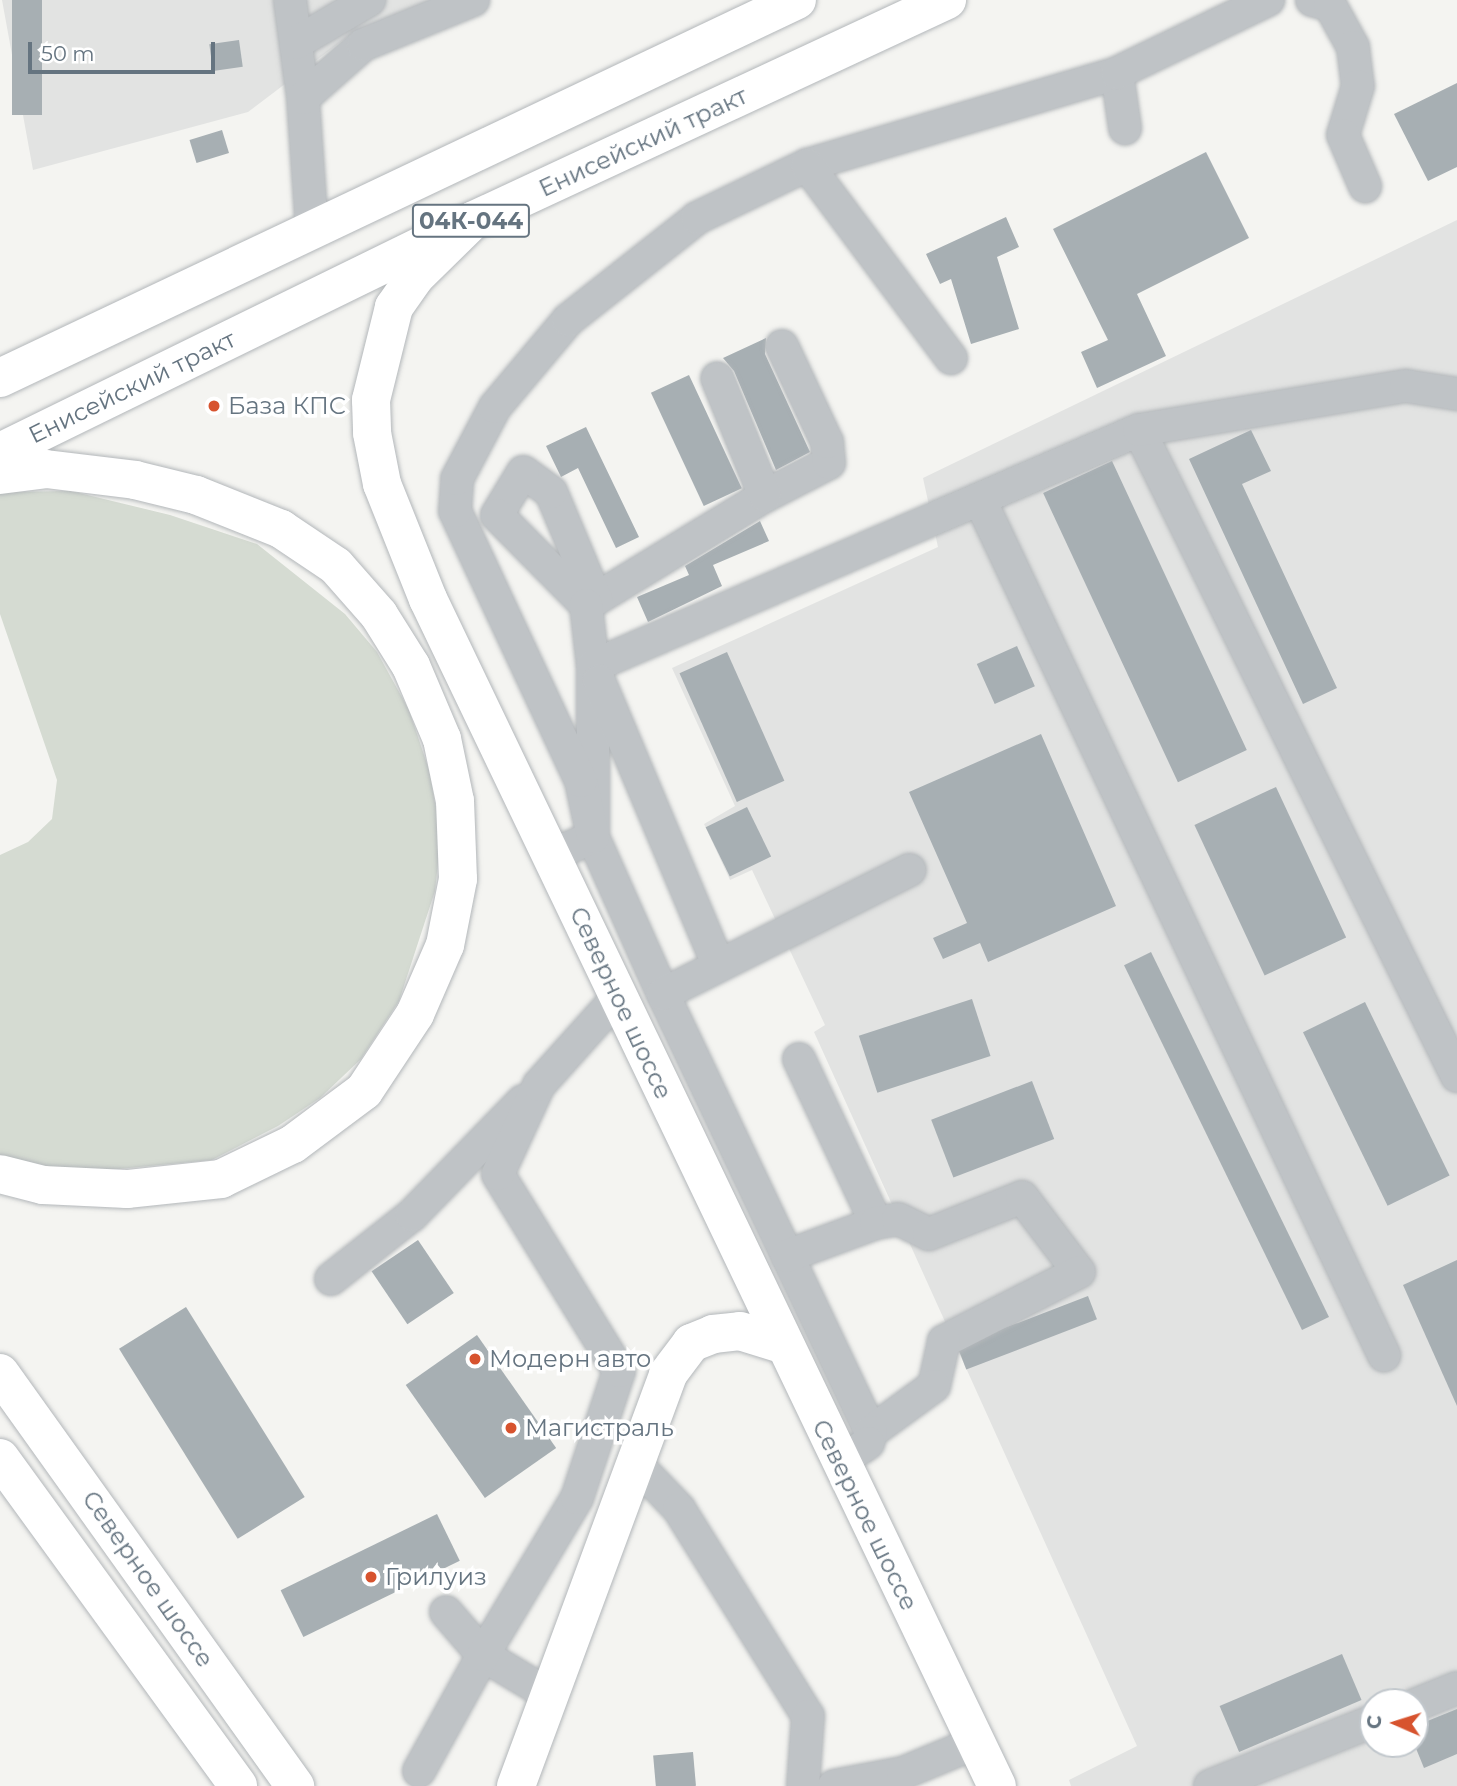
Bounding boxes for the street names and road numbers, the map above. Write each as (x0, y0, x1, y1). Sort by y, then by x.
street label: Енисейский тракт (534, 81, 752, 203)
road number: 04К-044 (412, 202, 530, 241)
street label: Енисейский тракт (24, 324, 240, 450)
street label: Северное шоссе (564, 902, 678, 1104)
street label: Северное шоссе (806, 1415, 924, 1615)
street label: Северное шоссе (76, 1485, 220, 1673)

